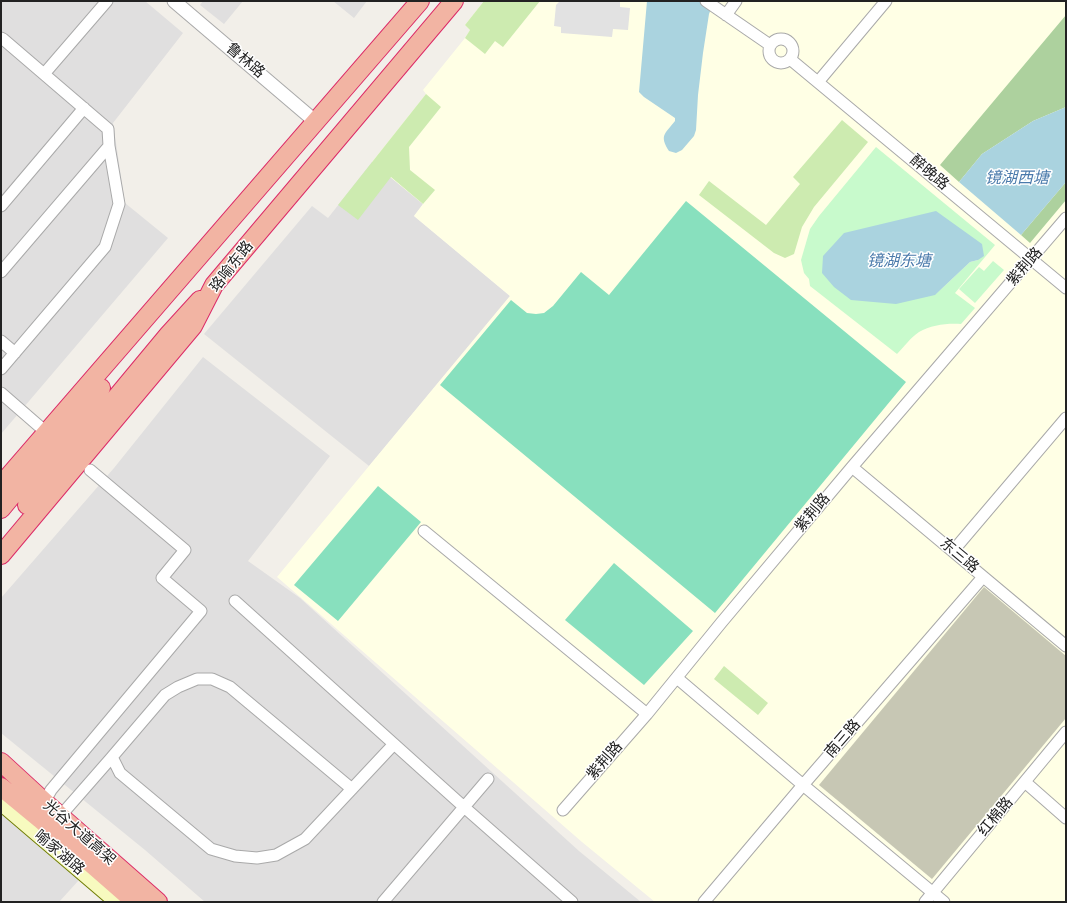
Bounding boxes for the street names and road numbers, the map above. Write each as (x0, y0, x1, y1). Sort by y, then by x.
street label: 鲁林路 (222, 40, 268, 82)
street label: 醉晚路 (906, 152, 952, 194)
street label: 珞喻东路 (206, 238, 258, 296)
street label: 紫荆路 (1003, 244, 1047, 290)
street label: 紫荆路 (792, 490, 834, 536)
street label: 东三路 (936, 535, 982, 577)
street label: 南三路 (821, 716, 865, 762)
street label: 紫荆路 (583, 738, 627, 784)
street label: 红棉路 (975, 794, 1017, 840)
street label: 光谷大道高架 (39, 797, 119, 869)
street label: 喻家湖路 (30, 827, 88, 879)

